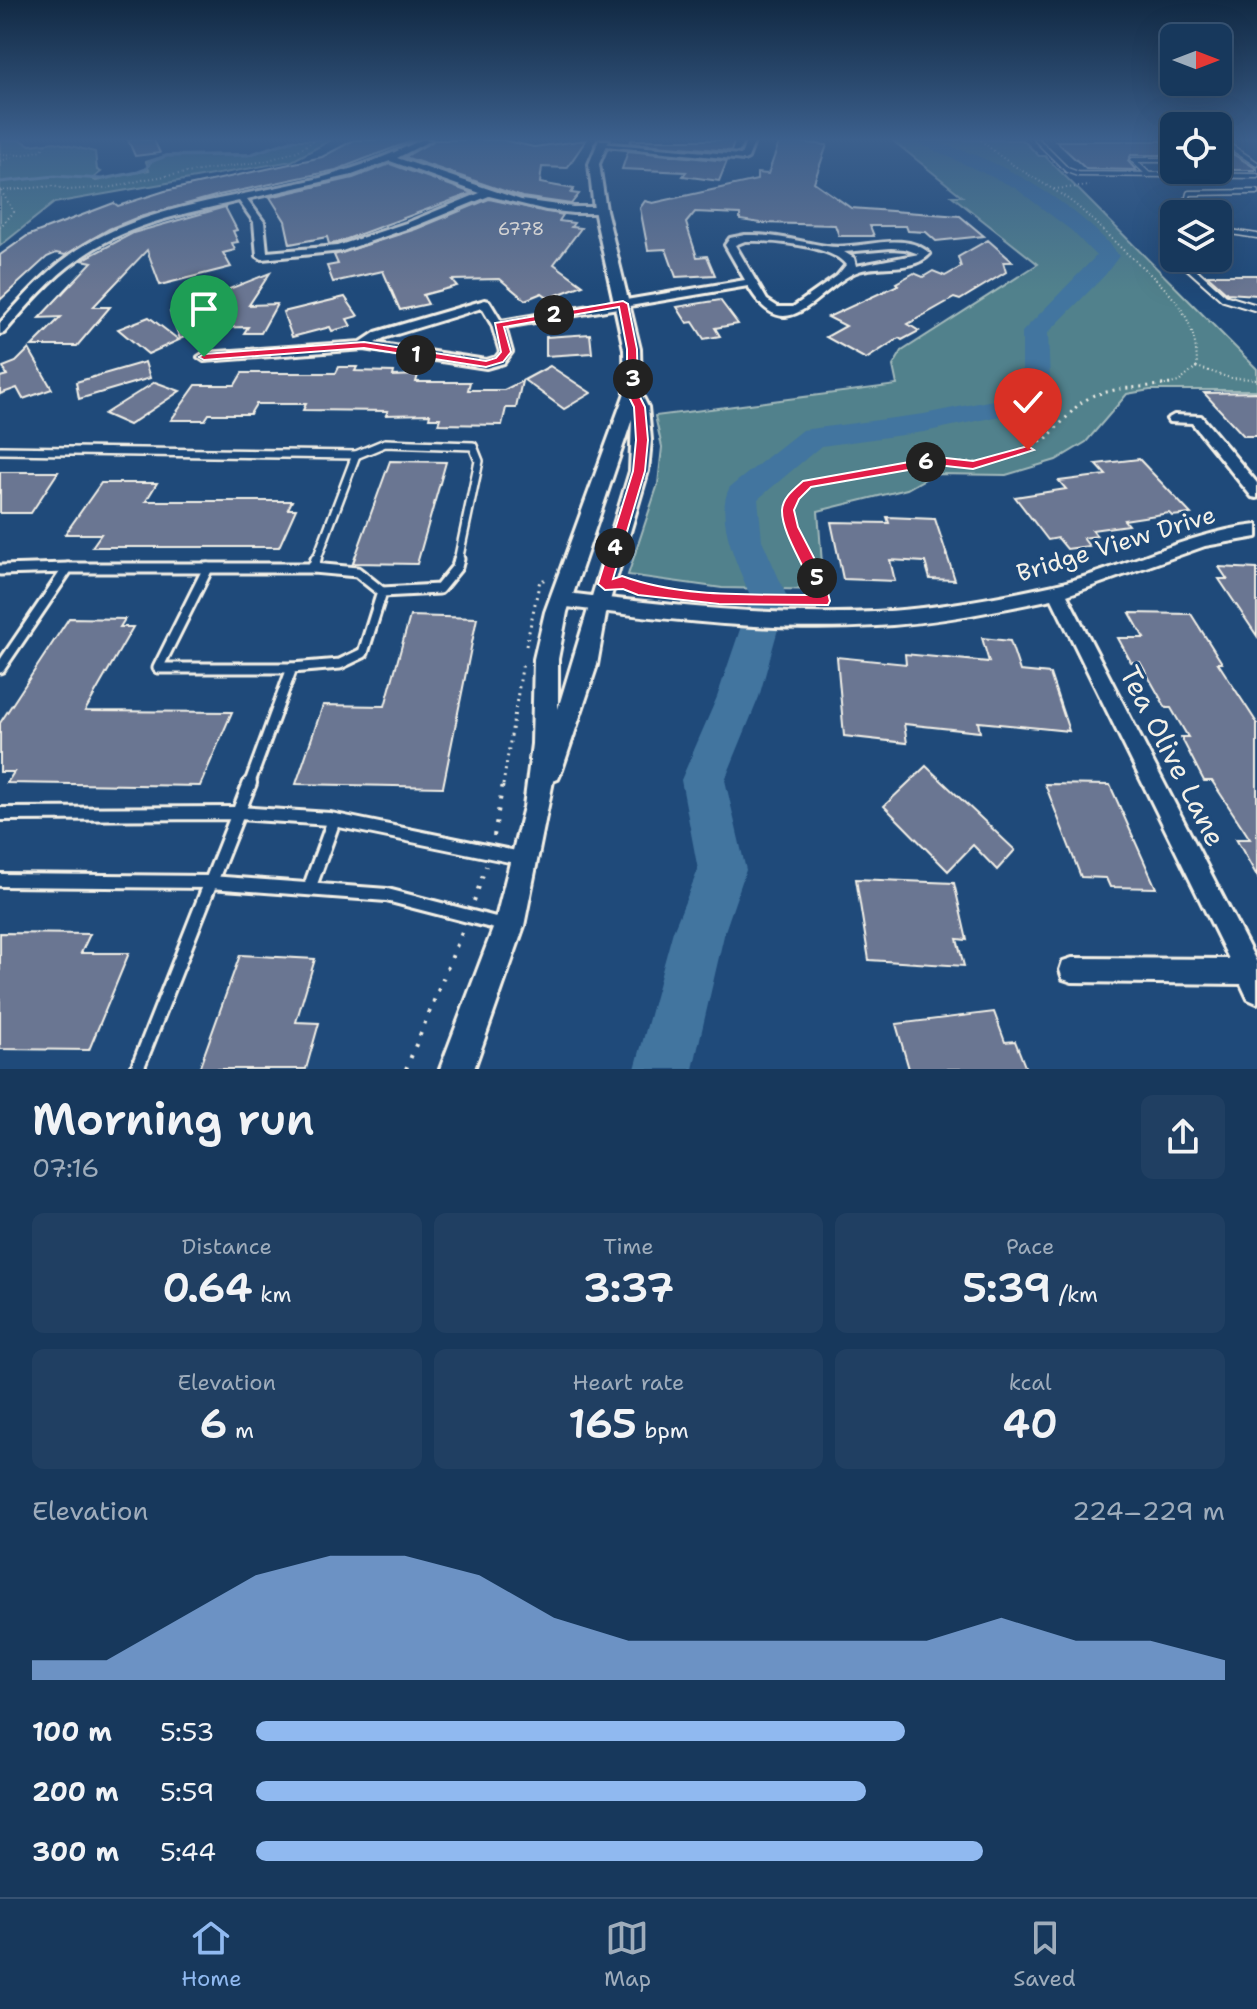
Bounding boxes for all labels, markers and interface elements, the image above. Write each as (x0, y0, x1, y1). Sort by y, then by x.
north arrow (1160, 24, 1232, 96)
map controls (1160, 24, 1232, 272)
button: locate (1160, 112, 1232, 184)
button: layers (1160, 200, 1232, 272)
house number: 6778 (498, 217, 544, 241)
pin (170, 275, 238, 357)
icon: arrive (182, 287, 226, 331)
pin: 2 (534, 295, 574, 335)
text: 2 (546, 300, 562, 329)
pin: 1 (396, 335, 436, 375)
text: 1 (411, 340, 421, 369)
pin: 3 (613, 359, 653, 399)
text: 3 (625, 364, 641, 393)
pin (994, 368, 1062, 450)
icon: check (1006, 380, 1050, 424)
pin: 6 (906, 442, 946, 482)
text: 6 (918, 447, 934, 476)
street label: Bridge View Drive (1013, 499, 1219, 589)
pin: 4 (595, 528, 635, 568)
text: 4 (607, 533, 623, 562)
pin: 5 (797, 558, 837, 598)
text: 5 (810, 563, 824, 592)
street label: Tea Olive Lane (1111, 659, 1235, 853)
text: Morning run (32, 1090, 315, 1149)
button: share (1141, 1095, 1225, 1179)
text: 07:16 (32, 1150, 100, 1185)
text: Distance (182, 1232, 272, 1261)
text: Time (603, 1232, 654, 1261)
text: Pace (1006, 1232, 1054, 1261)
text: 0.64 (162, 1261, 253, 1315)
text: 3:37 (583, 1261, 674, 1315)
text: 5:39 (962, 1261, 1051, 1315)
text: km (253, 1280, 292, 1309)
text: /km (1051, 1280, 1098, 1309)
text: Elevation (178, 1368, 276, 1397)
text: Heart rate (572, 1368, 685, 1397)
text: kcal (1009, 1368, 1052, 1397)
text: 6 (200, 1397, 228, 1451)
text: 165 (568, 1397, 637, 1451)
text: 40 (1002, 1397, 1058, 1451)
text: m (228, 1416, 254, 1445)
text: bpm (637, 1416, 689, 1445)
text: Elevation (32, 1493, 148, 1528)
text: 224–229 m (1072, 1493, 1225, 1528)
text: 100 m (32, 1714, 112, 1749)
text: 5:53 (160, 1714, 214, 1749)
text: 200 m (32, 1774, 119, 1809)
text: 5:59 (160, 1774, 214, 1809)
text: 300 m (32, 1834, 119, 1869)
text: 5:44 (160, 1834, 216, 1869)
tab: Home (181, 1916, 242, 1993)
tab: Map (604, 1916, 651, 1993)
tab: Saved (1013, 1916, 1076, 1993)

